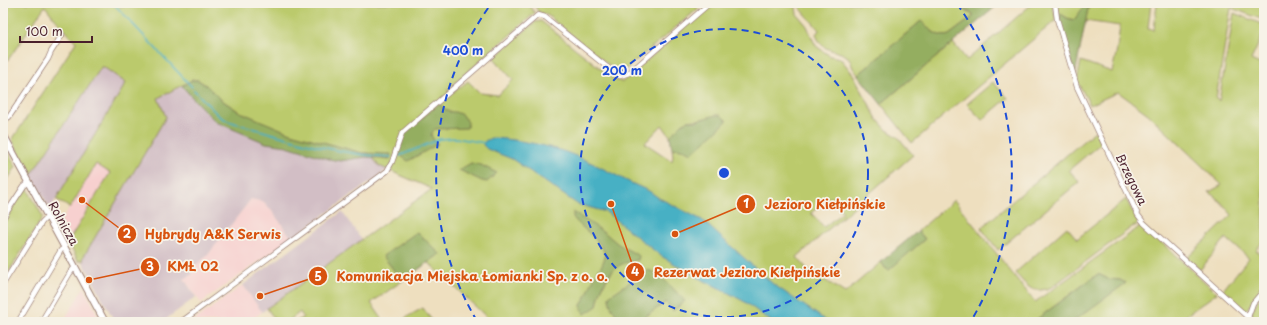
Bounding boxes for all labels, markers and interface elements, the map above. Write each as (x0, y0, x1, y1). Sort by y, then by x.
scale bar (20, 18, 92, 44)
text: 100 m (26, 22, 63, 40)
text: 400 m (443, 41, 483, 59)
text: 200 m (602, 61, 642, 79)
street label: Brzegowa (1112, 150, 1153, 208)
centre of rings (717, 166, 731, 180)
callout: Jezioro Kiełpińskie (736, 192, 893, 217)
text: 1 (743, 194, 749, 212)
text: Jezioro Kiełpińskie (765, 194, 885, 213)
street label: Rolnicza (44, 198, 84, 249)
callout: Hybrydy A&K Serwis (117, 222, 290, 247)
text: 2 (123, 224, 132, 242)
text: Hybrydy A&K Serwis (145, 224, 281, 243)
callout: KMŁ 02 (140, 254, 227, 279)
text: KMŁ 02 (167, 256, 219, 275)
text: 3 (146, 257, 154, 275)
callout: Rezerwat Jezioro Kiełpińskie (625, 260, 848, 285)
text: 4 (631, 262, 639, 280)
text: Rezerwat Jezioro Kiełpińskie (654, 262, 840, 281)
callout: Komunikacja Miejska Łomianki Sp. z o. o. (308, 264, 616, 289)
text: Komunikacja Miejska Łomianki Sp. z o. o. (336, 266, 608, 285)
text: 5 (314, 267, 322, 285)

